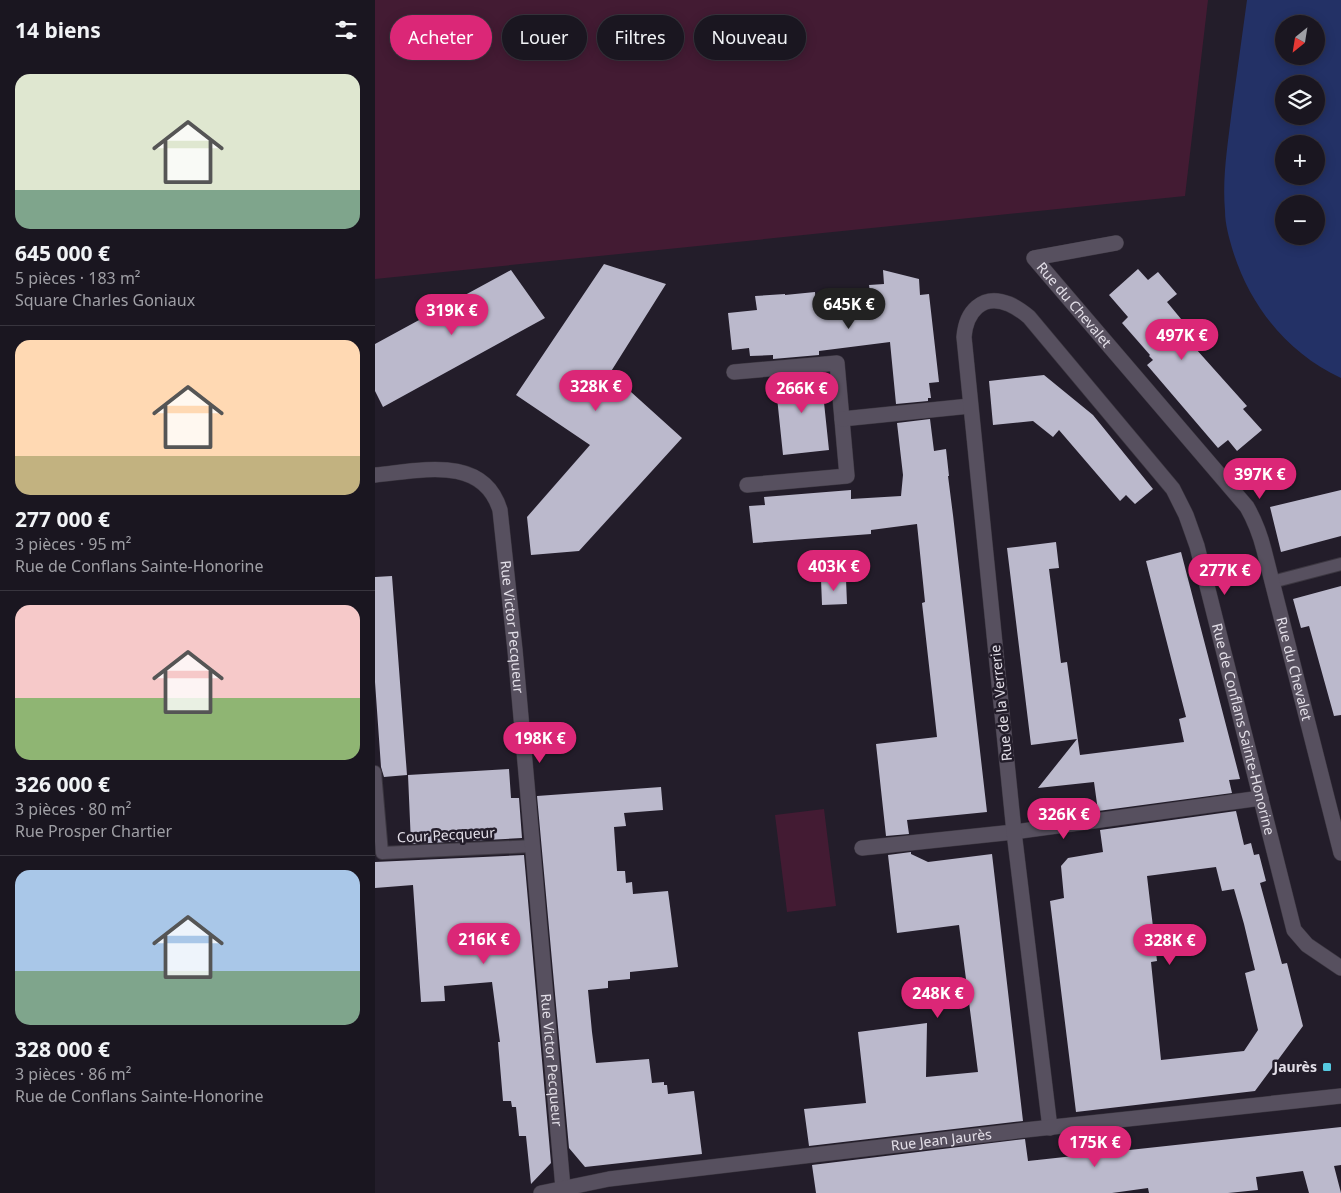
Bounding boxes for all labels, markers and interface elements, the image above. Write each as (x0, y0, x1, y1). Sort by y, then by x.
chip: Acheter (390, 15, 492, 60)
chip: Louer (502, 15, 587, 60)
chip: Filtres (597, 15, 684, 60)
chip: Nouveau (694, 15, 806, 60)
north arrow (1275, 15, 1325, 65)
map controls (1275, 15, 1325, 245)
text: 14 biens (15, 16, 101, 44)
icon: filters (332, 16, 360, 44)
button: layers (1275, 75, 1325, 125)
icon: home (143, 107, 233, 197)
button: + (1275, 135, 1325, 185)
button: − (1275, 195, 1325, 245)
text: 645 000 € (15, 239, 110, 267)
street label: Rue du Chevalet (1033, 258, 1116, 351)
text: 5 pièces · 183 m² (15, 267, 140, 289)
pin: 645K € (808, 288, 890, 330)
text: Square Charles Goniaux (15, 289, 195, 311)
text: 645K € (823, 293, 875, 315)
pin: 319K € (411, 294, 493, 336)
text: 319K € (426, 299, 478, 321)
pin: 497K € (1141, 318, 1223, 361)
text: 497K € (1156, 324, 1208, 346)
pin: 328K € (555, 370, 637, 412)
icon: home (143, 372, 233, 462)
pin: 266K € (761, 372, 843, 414)
text: 328K € (570, 375, 622, 397)
text: 266K € (776, 377, 828, 399)
pin: 397K € (1219, 458, 1301, 500)
text: 397K € (1234, 463, 1286, 485)
text: 277 000 € (15, 505, 110, 533)
text: 3 pièces · 95 m² (15, 533, 131, 555)
pin: 403K € (793, 550, 875, 592)
pin: 277K € (1184, 554, 1266, 596)
text: Rue de Conflans Sainte-Honorine (15, 555, 264, 577)
text: 403K € (808, 555, 860, 577)
street label: Rue Victor Pecqueur (496, 559, 529, 694)
text: 277K € (1199, 559, 1251, 581)
street label: Rue du Chevalet (1272, 615, 1317, 723)
street label: Rue de Conflans Sainte-Honorine (1208, 621, 1280, 837)
icon: home (143, 637, 233, 727)
street label: Rue de la Verrerie (985, 644, 1016, 762)
pin: 198K € (499, 722, 581, 764)
text: 198K € (514, 727, 566, 749)
text: 326 000 € (15, 770, 110, 798)
text: 3 pièces · 80 m² (15, 798, 131, 820)
pin: 326K € (1023, 798, 1105, 840)
text: 326K € (1038, 803, 1090, 825)
text: Rue Prosper Chartier (15, 820, 172, 842)
street label: Cour Pecqueur (397, 822, 496, 847)
icon: home (143, 902, 233, 992)
pin: 216K € (443, 922, 525, 965)
pin: 328K € (1129, 924, 1211, 966)
text: 216K € (458, 928, 510, 950)
text: 328K € (1144, 929, 1196, 951)
pin: 248K € (897, 976, 979, 1019)
text: 248K € (912, 982, 964, 1004)
street label: Rue Victor Pecqueur (537, 993, 567, 1128)
text: 328 000 € (15, 1035, 110, 1063)
place label: Jaurès (1272, 1057, 1317, 1076)
marker: Jaurès (1321, 1061, 1333, 1073)
text: 3 pièces · 86 m² (15, 1063, 131, 1085)
text: Rue de Conflans Sainte-Honorine (15, 1085, 264, 1107)
street label: Rue Jean Jaurès (890, 1124, 993, 1155)
pin: 175K € (1054, 1126, 1136, 1168)
text: 175K € (1069, 1131, 1121, 1153)

